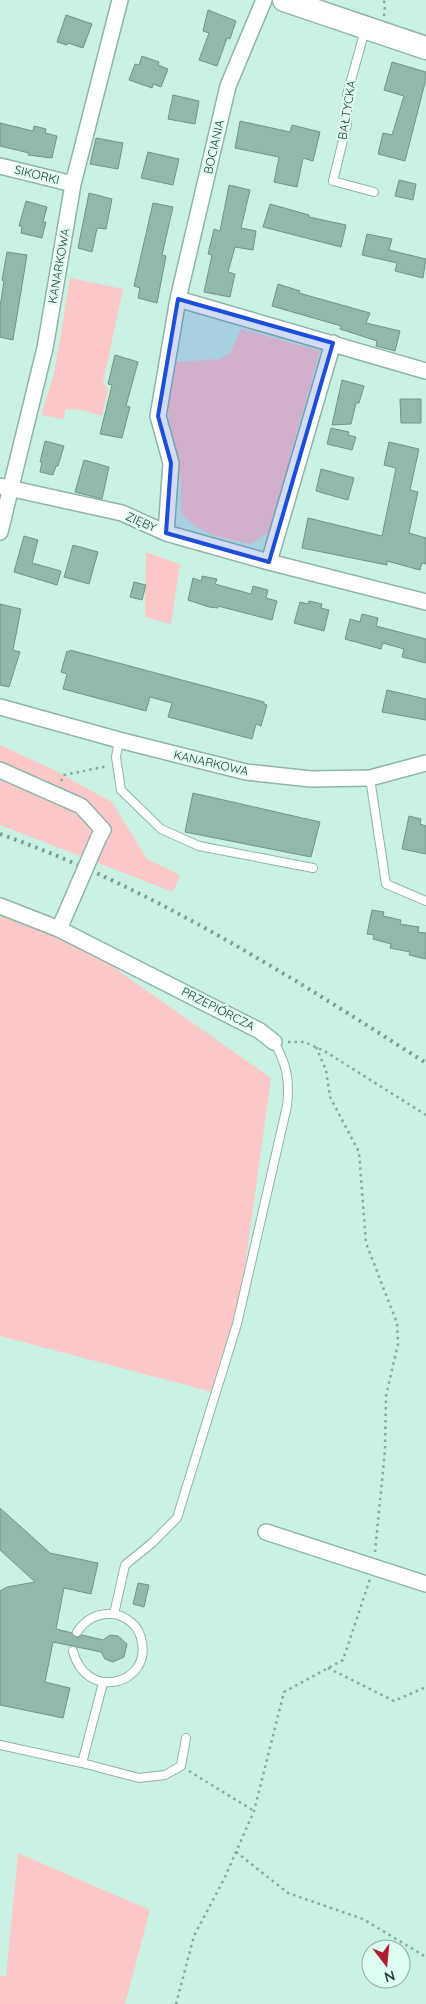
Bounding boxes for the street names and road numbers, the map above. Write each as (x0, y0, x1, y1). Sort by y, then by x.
street label: BAŁTYCKA (334, 79, 359, 141)
street label: BOCIANIA (200, 118, 227, 175)
street label: SIKORKI (13, 162, 61, 187)
street label: KANARKOWA (44, 227, 73, 305)
street label: ZIĘBY (124, 508, 159, 535)
street label: KANARKOWA (172, 747, 250, 778)
street label: PRZEPIÓRCZA (179, 984, 258, 1034)

